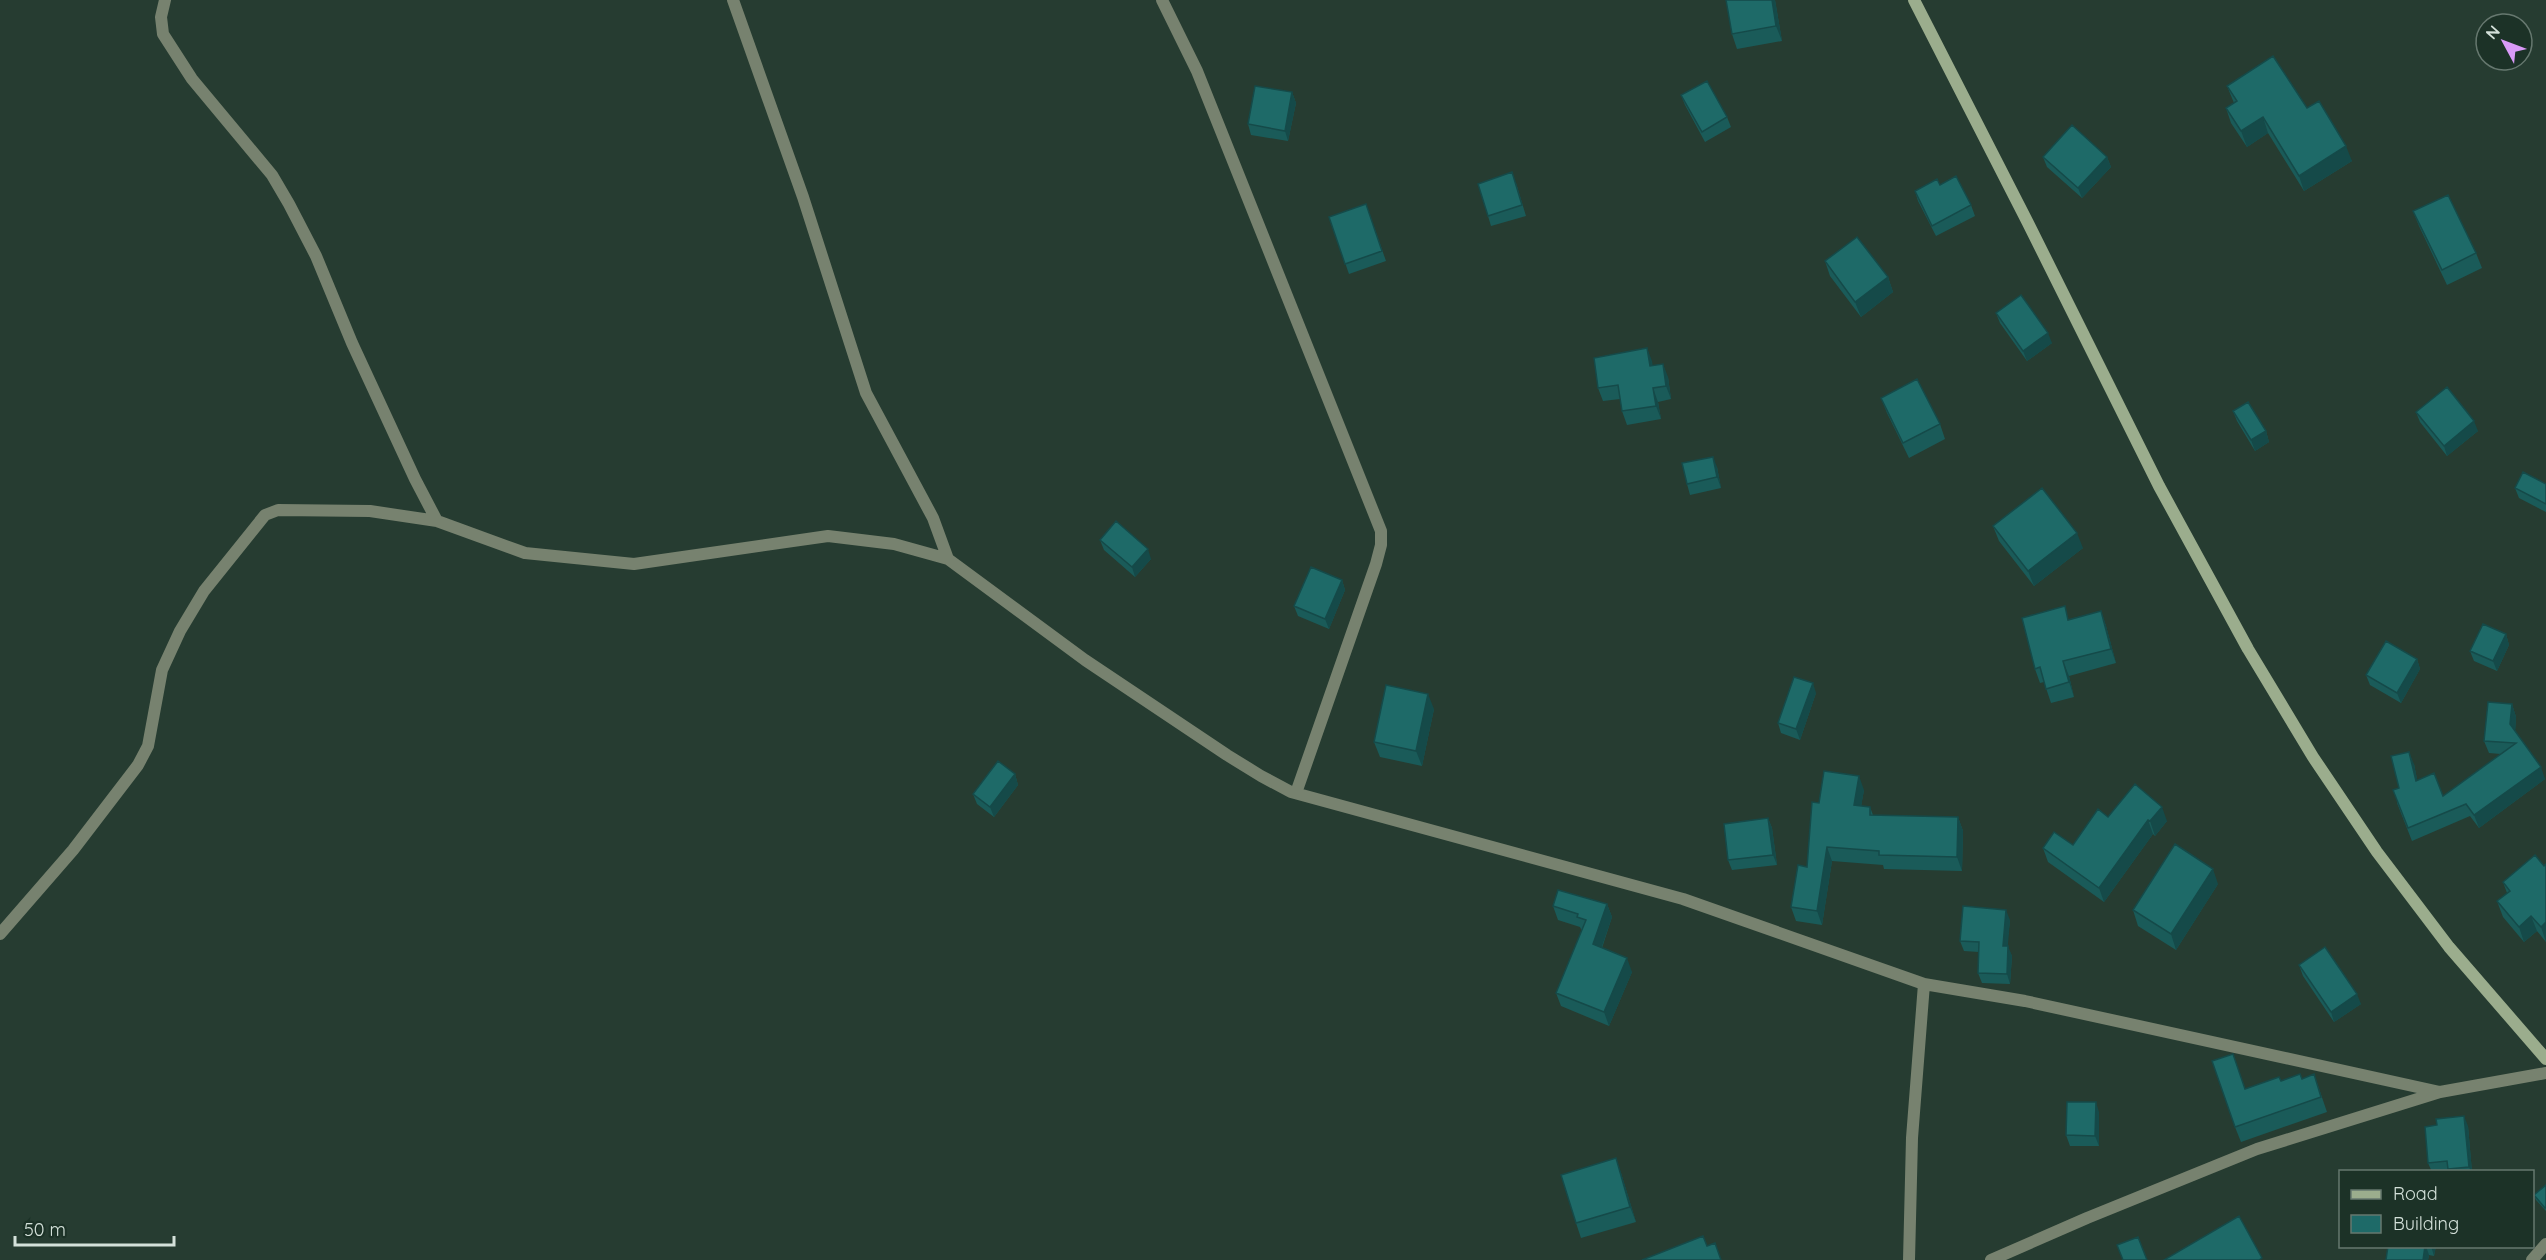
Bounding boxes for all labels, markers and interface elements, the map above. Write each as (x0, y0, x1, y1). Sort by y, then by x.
north arrow (2474, 12, 2534, 72)
text: N (2481, 21, 2504, 43)
legend (2339, 1170, 2534, 1248)
text: Road (2393, 1182, 2438, 1205)
scale bar (15, 1209, 174, 1247)
text: Building (2393, 1212, 2459, 1235)
text: 50 m (24, 1218, 66, 1241)

